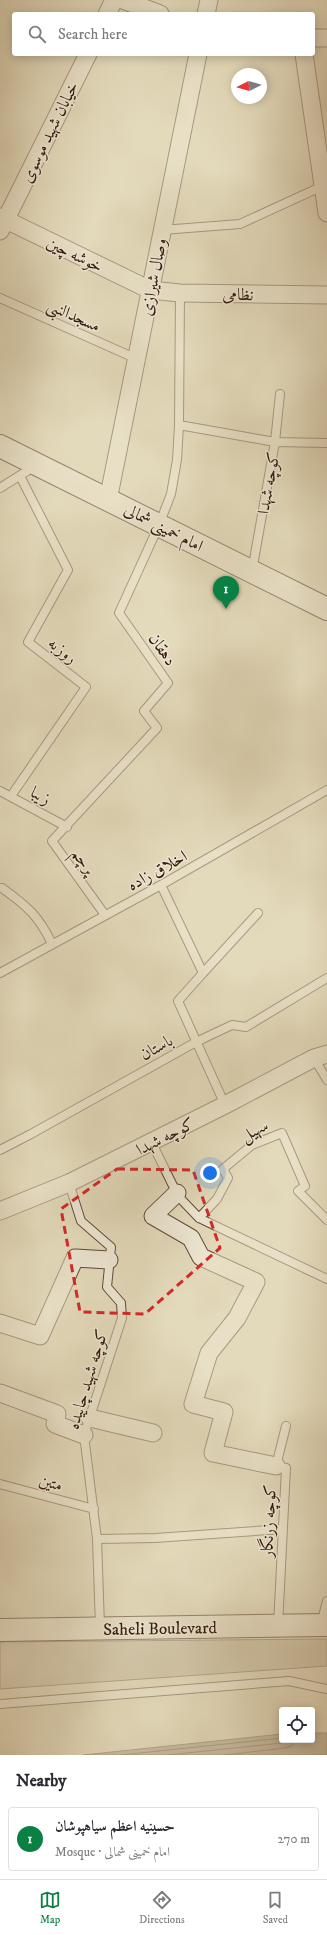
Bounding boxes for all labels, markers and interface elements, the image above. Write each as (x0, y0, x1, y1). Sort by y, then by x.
search box (12, 12, 315, 56)
icon: search (26, 23, 48, 45)
text: Search here (58, 25, 127, 44)
north arrow (231, 68, 267, 104)
street label: خیابان شهید موسوی (16, 78, 84, 187)
street label: خوشه چین (43, 232, 106, 278)
street label: وصال شیرازی (136, 236, 172, 318)
street label: نظامی (222, 284, 254, 306)
street label: مسجدالنبی (42, 294, 104, 339)
street label: کوچه شهدا (253, 450, 285, 516)
street label: امام خمینی شمالی (119, 499, 207, 560)
pin: 1 (213, 576, 239, 609)
street label: دهقان (143, 629, 181, 670)
street label: روزبه (43, 632, 82, 669)
street label: زیبا (26, 781, 55, 810)
street label: پرچم (63, 844, 102, 883)
street label: اخلاق زاده (124, 845, 192, 896)
street label: باستان (136, 1030, 177, 1066)
street label: کوچه شهدا (132, 1113, 198, 1161)
street label: سهیل (237, 1114, 272, 1147)
your location (200, 1163, 220, 1183)
street label: کوچه شهید چاییده (62, 1327, 114, 1432)
street label: متین (36, 1469, 65, 1497)
street label: کوچه زرنگار (255, 1484, 282, 1560)
street label: Saheli Boulevard (103, 1617, 218, 1641)
map controls (279, 1707, 315, 1743)
button: locate (279, 1707, 315, 1743)
text: Nearby (16, 1770, 66, 1792)
text: حسینیه اعظم سیاهپوشان (55, 1817, 175, 1836)
text: 1 (28, 1831, 32, 1847)
text: 270 m (278, 1831, 310, 1847)
text: Mosque · امام خمینی شمالی (55, 1844, 170, 1860)
tab: Map (39, 1889, 61, 1927)
tab: Directions (139, 1889, 185, 1927)
tab: Saved (263, 1889, 288, 1927)

